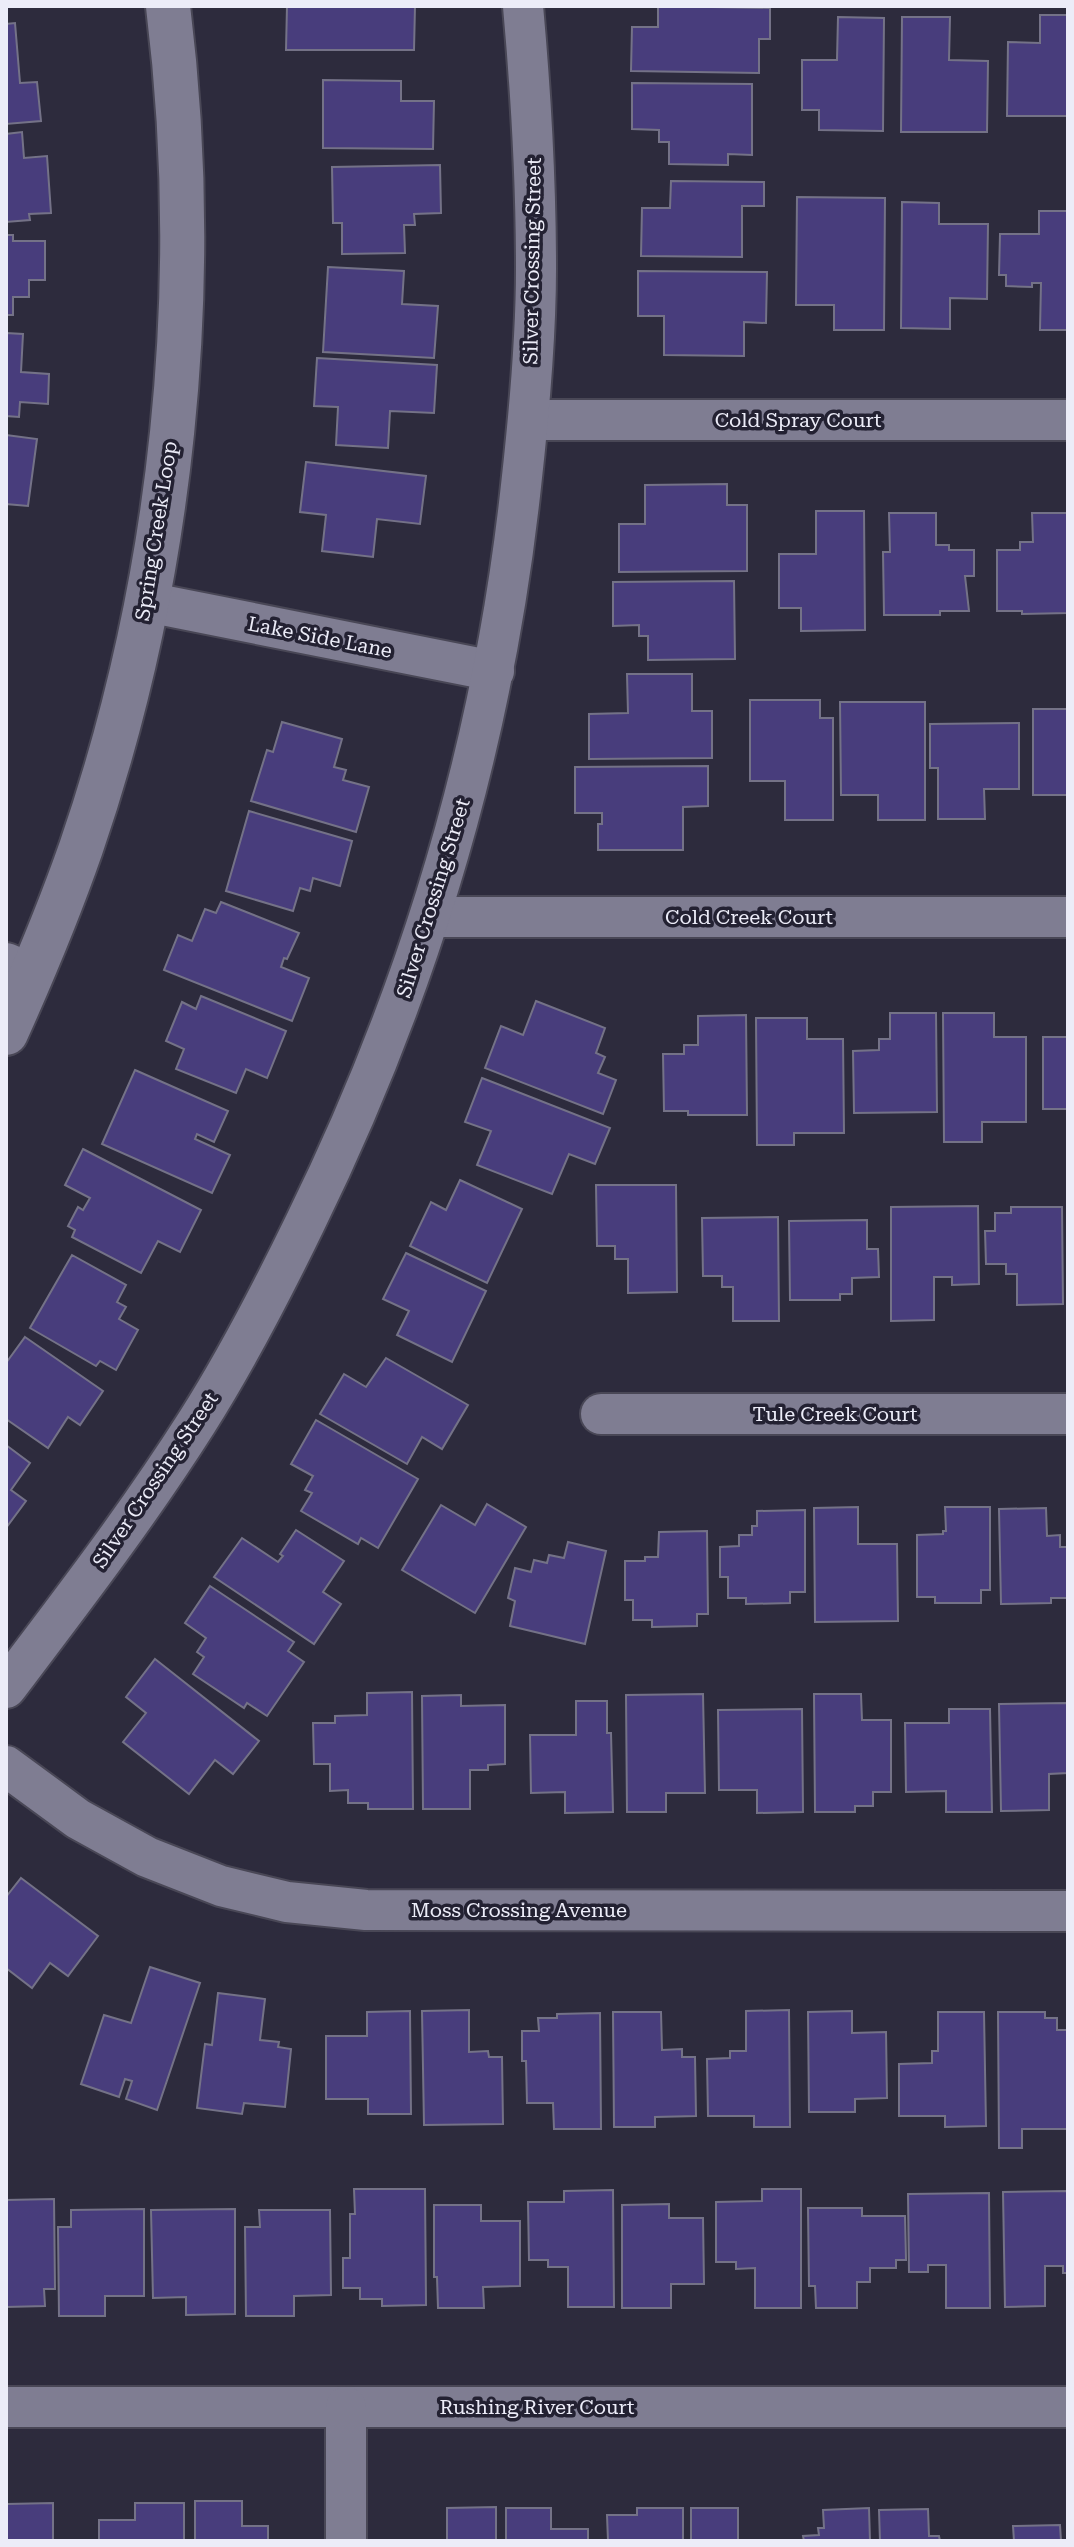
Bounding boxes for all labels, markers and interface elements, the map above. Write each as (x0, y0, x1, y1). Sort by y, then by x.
street label: Silver Crossing Street (518, 157, 546, 365)
street label: Cold Spray Court (715, 408, 882, 432)
street label: Spring Creek Loop (130, 439, 182, 623)
street label: Lake Side Lane (246, 611, 394, 663)
street label: Silver Crossing Street (391, 795, 475, 1001)
street label: Cold Creek Court (665, 905, 834, 929)
street label: Silver Crossing Street (87, 1387, 223, 1573)
street label: Tule Creek Court (752, 1402, 918, 1426)
street label: Moss Crossing Avenue (411, 1898, 627, 1922)
street label: Rushing River Court (440, 2395, 635, 2419)

